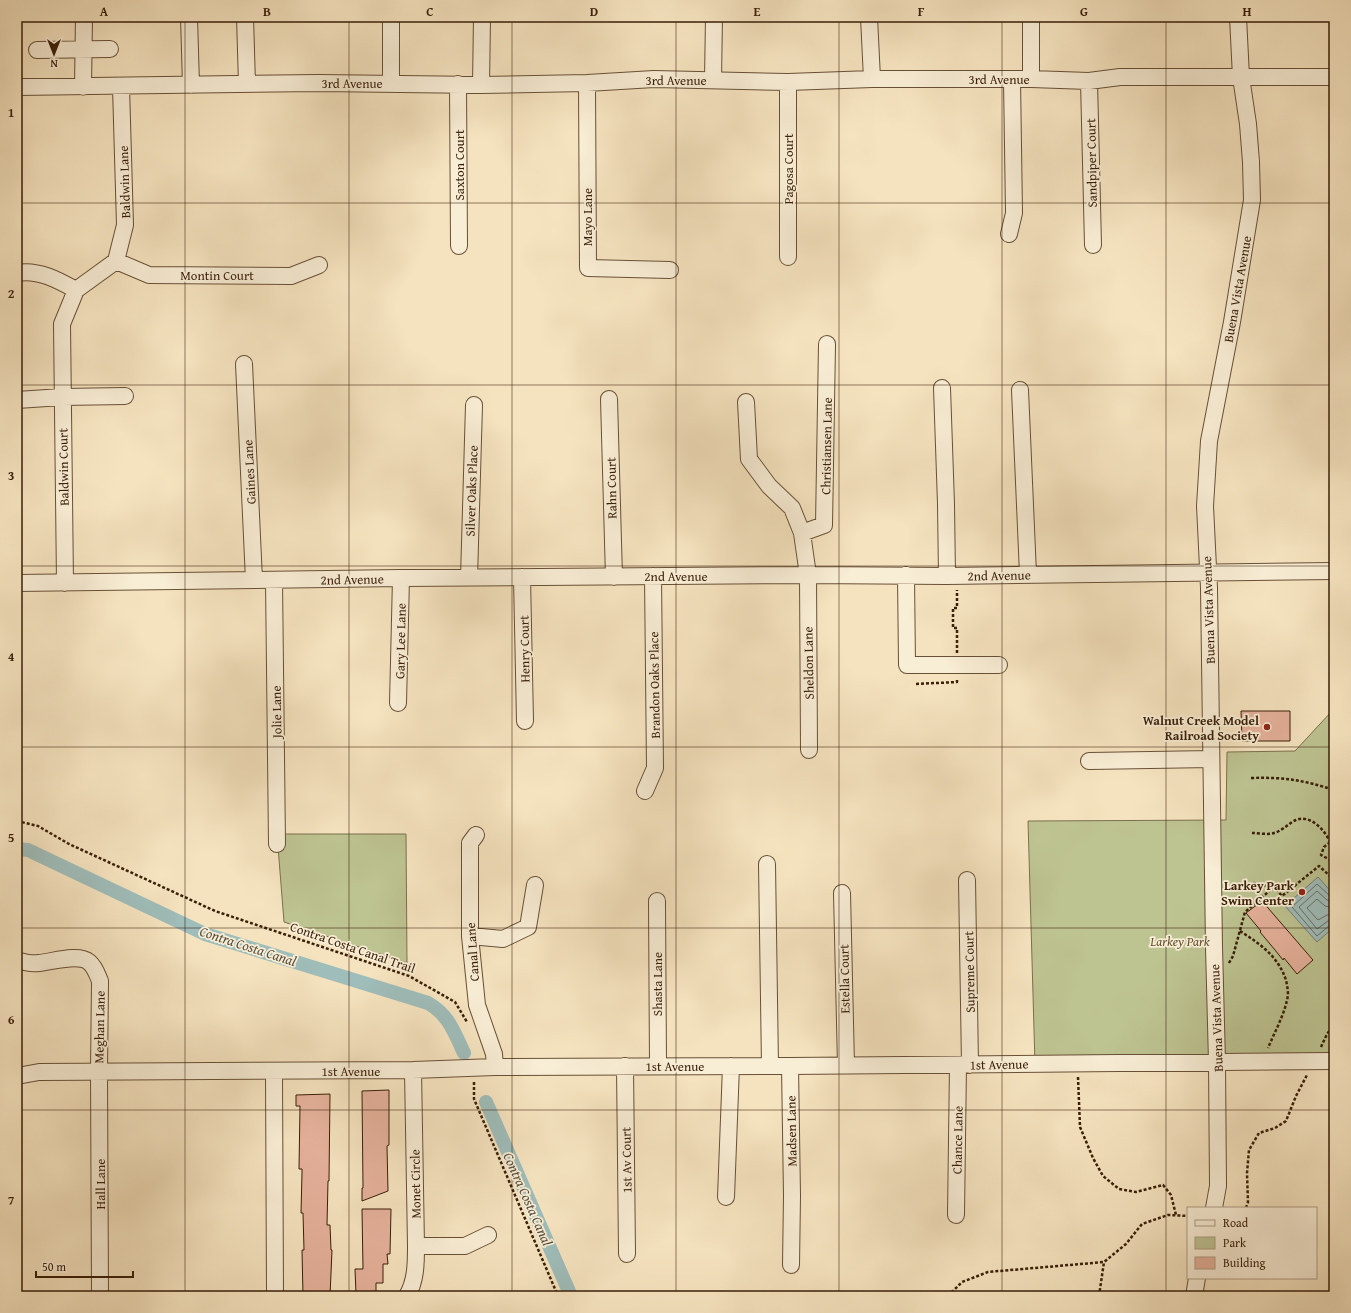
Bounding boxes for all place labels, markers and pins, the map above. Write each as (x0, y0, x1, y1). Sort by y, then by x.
place label: Walnut Creek Model Railroad Society (1143, 711, 1259, 745)
marker: Walnut Creek Model Railroad Society (1262, 722, 1272, 732)
place label: Larkey Park Swim Center (1221, 876, 1295, 910)
marker: Larkey Park Swim Center (1297, 887, 1307, 897)

